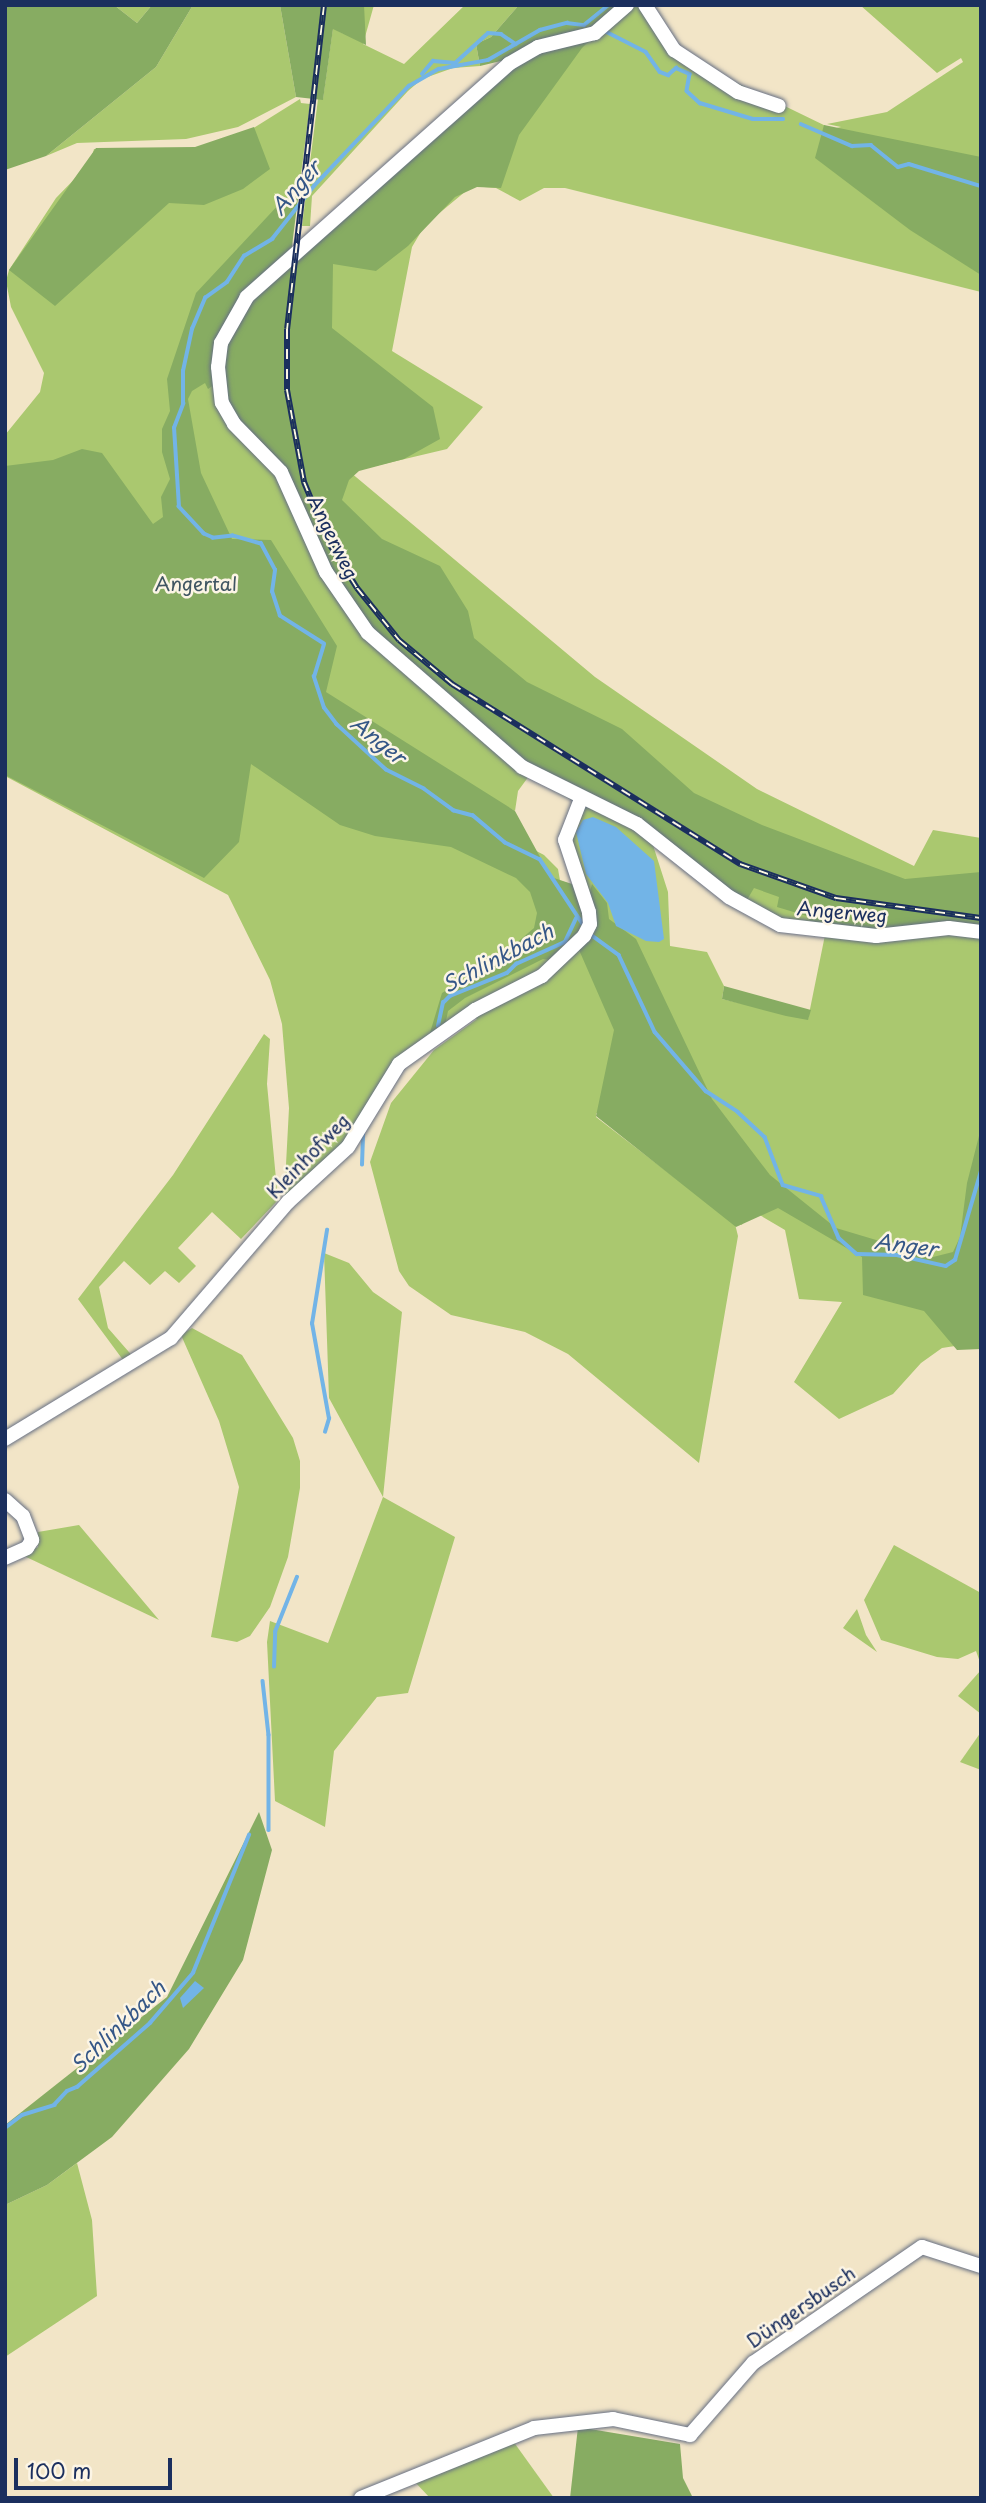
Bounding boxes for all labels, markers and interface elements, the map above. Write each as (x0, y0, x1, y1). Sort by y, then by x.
water label: Anger (265, 155, 325, 219)
street label: Angerweg (303, 491, 363, 583)
park label: Angertal (155, 573, 237, 595)
water label: Anger (347, 709, 411, 769)
street label: Angerweg (796, 897, 888, 927)
water label: Schlinkbach (437, 917, 557, 997)
street label: Kleinhofweg (262, 1109, 354, 1203)
water label: Anger (873, 1227, 939, 1261)
water label: Schlinkbach (64, 1975, 170, 2077)
street label: Düngersbusch (742, 2261, 860, 2353)
scale bar (18, 2444, 175, 2488)
text: 100 m (27, 2454, 91, 2486)

